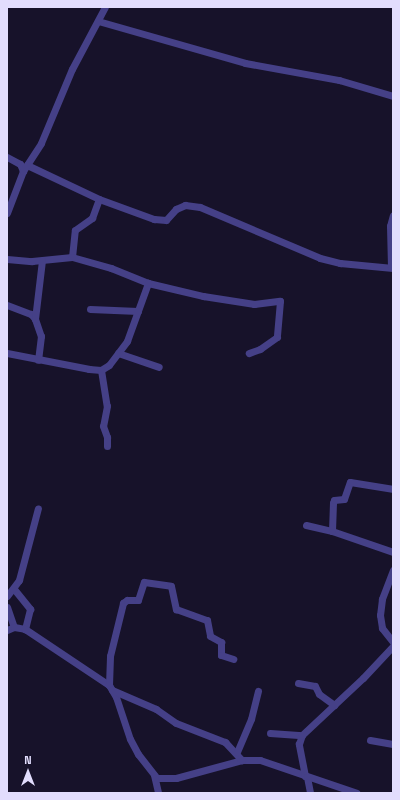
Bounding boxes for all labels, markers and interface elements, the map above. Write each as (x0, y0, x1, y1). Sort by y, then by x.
north arrow (8, 752, 48, 792)
text: N (24, 753, 32, 767)

